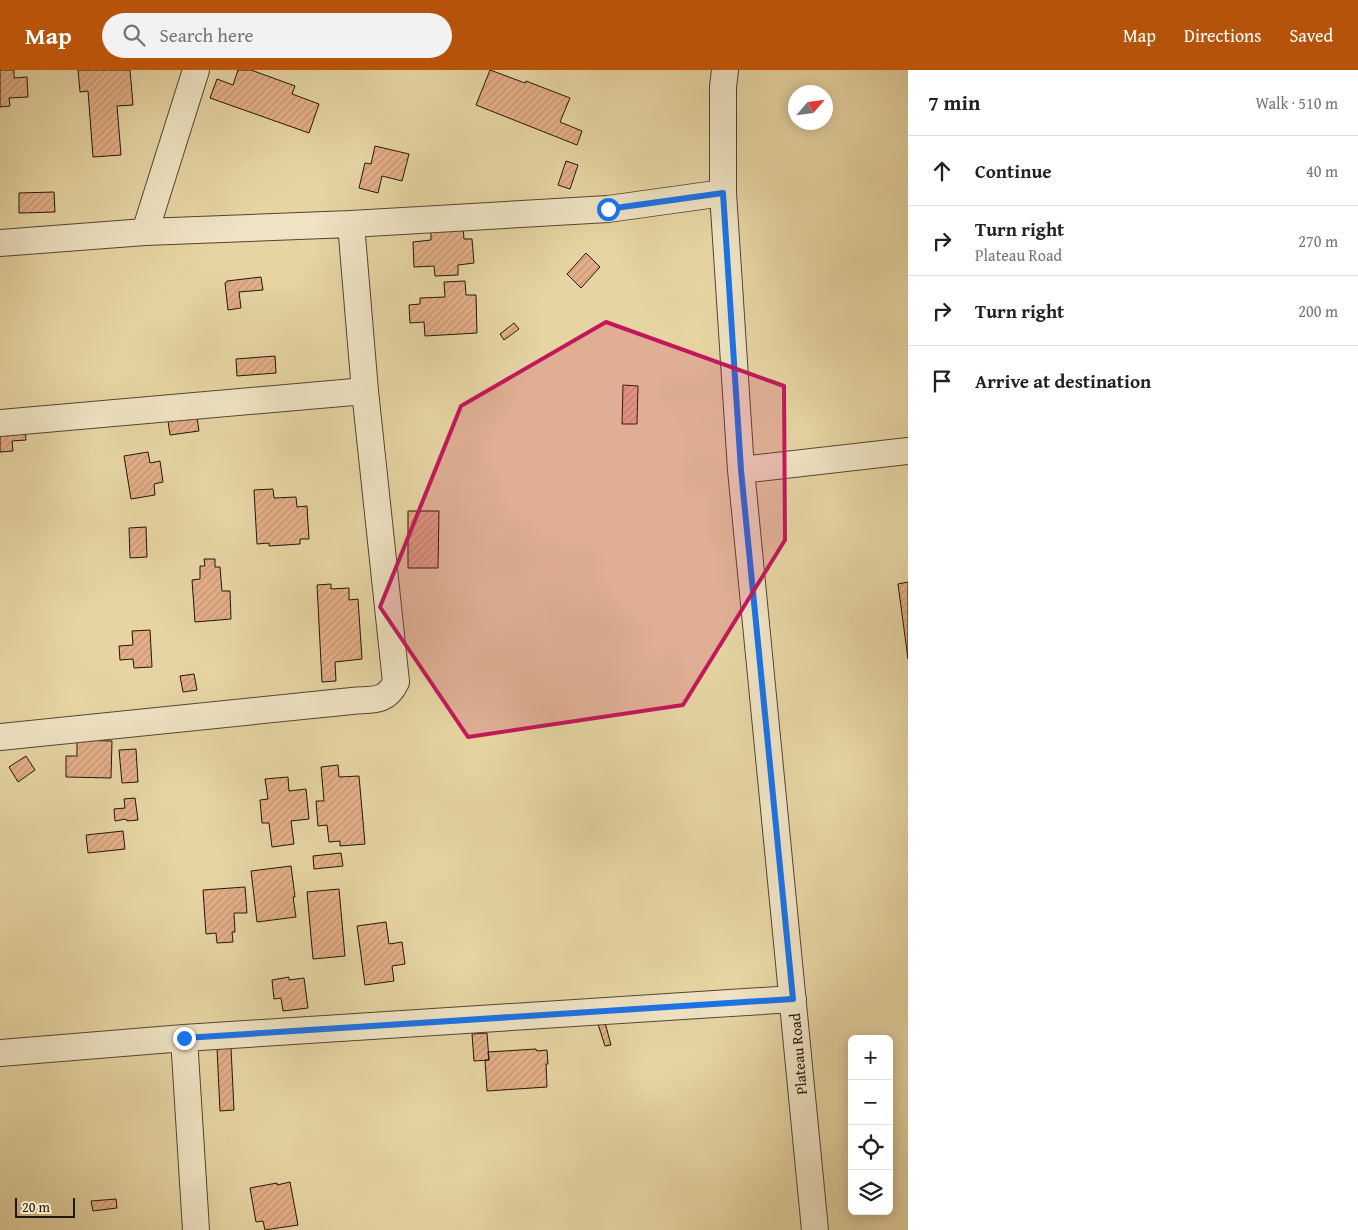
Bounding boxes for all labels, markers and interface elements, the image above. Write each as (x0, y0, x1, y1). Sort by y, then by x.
search box (102, 13, 452, 58)
text: Map (25, 18, 72, 53)
icon: search (120, 21, 148, 49)
text: Search here (160, 21, 253, 49)
text: Map (1123, 22, 1156, 49)
text: Directions (1184, 22, 1261, 49)
text: Saved (1289, 22, 1333, 49)
north arrow (788, 85, 833, 130)
text: 7 min (928, 87, 980, 118)
text: Walk · 510 m (1255, 91, 1338, 115)
icon: ahead (928, 157, 956, 185)
text: Continue (975, 157, 1052, 185)
text: 40 m (1306, 159, 1338, 183)
route start (597, 198, 620, 221)
text: Turn right (975, 215, 1064, 243)
icon: right (928, 227, 956, 255)
text: 270 m (1298, 229, 1338, 253)
text: Plateau Road (975, 243, 1062, 267)
icon: right (928, 297, 956, 325)
text: Turn right (975, 297, 1064, 325)
text: 200 m (1298, 299, 1338, 323)
icon: arrive (928, 367, 956, 395)
text: Arrive at destination (975, 367, 1151, 395)
street label: Plateau Road (784, 1012, 812, 1096)
route end (173, 1027, 196, 1050)
map controls (848, 1035, 893, 1215)
button: + (848, 1035, 893, 1080)
button: − (848, 1080, 893, 1125)
button: locate (848, 1125, 893, 1170)
button: layers (848, 1170, 893, 1215)
scale bar (15, 1195, 75, 1218)
text: 20 m (22, 1197, 50, 1217)

